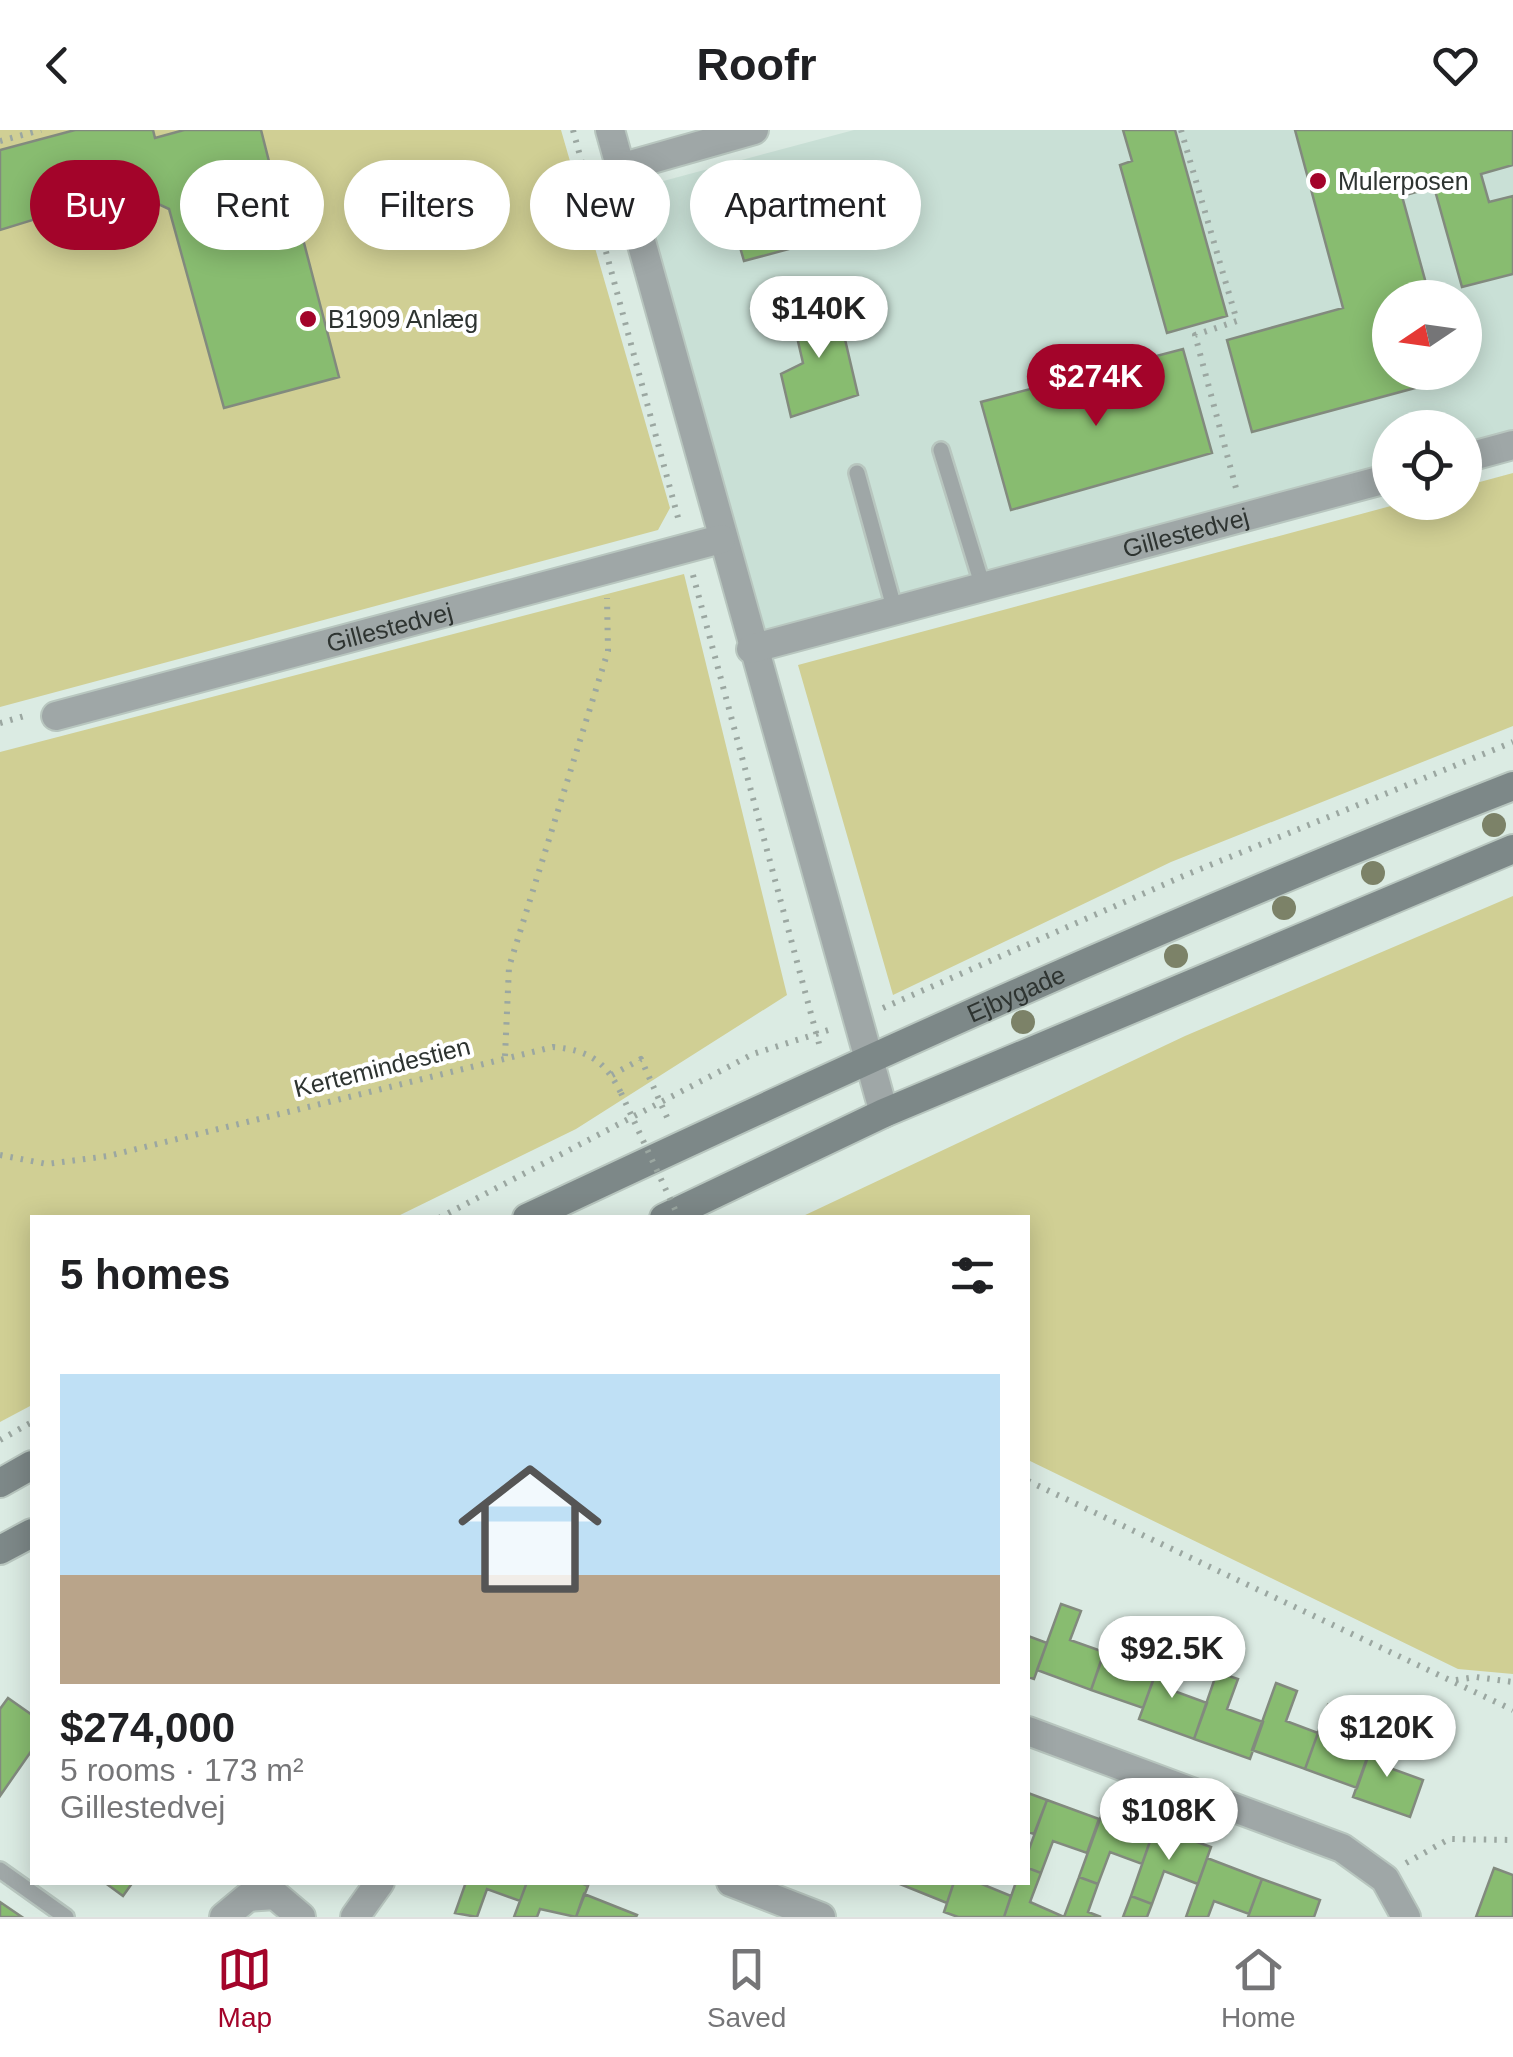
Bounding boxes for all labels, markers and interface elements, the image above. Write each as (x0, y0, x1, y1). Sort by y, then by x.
icon: back (30, 38, 85, 93)
icon: heart (1428, 38, 1483, 93)
text: Roofr (697, 39, 816, 90)
chip: Buy (30, 160, 160, 250)
chip: Rent (180, 160, 324, 250)
chip: Filters (344, 160, 510, 250)
chip: New (530, 160, 670, 250)
chip: Apartment (690, 160, 921, 250)
place label: Mulerposen (1338, 167, 1469, 195)
marker: Mulerposen (1307, 170, 1329, 192)
pin: $140K (749, 276, 889, 361)
north arrow (1372, 280, 1482, 390)
map controls (1372, 280, 1482, 520)
text: $140K (772, 290, 866, 326)
place label: B1909 Anlæg (328, 305, 478, 333)
marker: B1909 Anlæg (297, 308, 319, 330)
pin: $274K (1026, 344, 1166, 429)
text: $274K (1049, 358, 1143, 394)
button: locate (1372, 410, 1482, 520)
street label: Gillestedvej (1120, 502, 1252, 563)
street label: Gillestedvej (323, 597, 455, 657)
street label: Ejbygade (963, 960, 1069, 1028)
street label: Kertemindestien (291, 1032, 473, 1102)
icon: filters (945, 1248, 1000, 1303)
text: 5 homes (60, 1251, 230, 1298)
icon: home (440, 1439, 620, 1619)
pin: $92.5K (1091, 1616, 1253, 1701)
text: $92.5K (1120, 1630, 1224, 1666)
pin: $120K (1317, 1695, 1457, 1780)
text: $274,000 (60, 1704, 235, 1751)
text: $120K (1340, 1709, 1434, 1745)
text: 5 rooms · 173 m² (60, 1752, 304, 1788)
pin: $108K (1099, 1778, 1239, 1863)
text: Gillestedvej (60, 1789, 225, 1825)
text: $108K (1122, 1792, 1216, 1828)
tab: Map (217, 1942, 272, 2034)
tab: Saved (707, 1942, 786, 2034)
tab: Home (1221, 1942, 1296, 2034)

